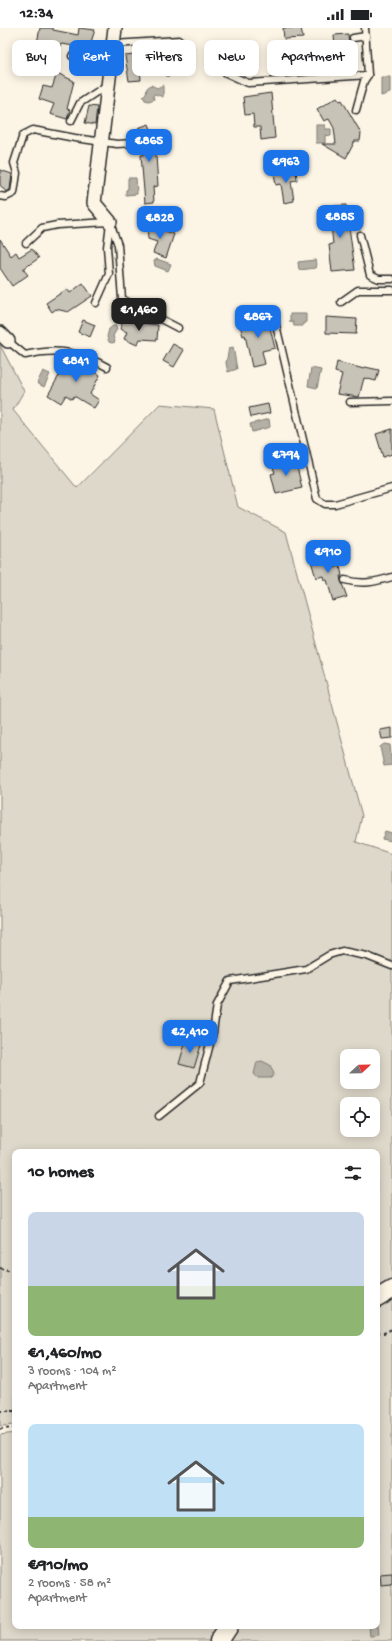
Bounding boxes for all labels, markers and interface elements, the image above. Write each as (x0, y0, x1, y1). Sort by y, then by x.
text: 12:34 (20, 5, 53, 23)
chip: Buy (12, 40, 61, 76)
chip: Rent (69, 40, 124, 76)
chip: Filters (132, 40, 196, 76)
chip: New (204, 40, 259, 76)
chip: Apartment (267, 40, 358, 76)
pin: €865 (125, 129, 173, 163)
text: €865 (135, 134, 163, 149)
pin: €963 (262, 150, 310, 184)
text: €963 (272, 155, 300, 170)
pin: €885 (316, 205, 364, 239)
pin: €828 (136, 206, 184, 240)
text: €885 (326, 210, 354, 225)
text: €828 (146, 211, 174, 226)
pin: €1,460 (106, 298, 172, 332)
text: €1,460 (120, 303, 158, 318)
pin: €867 (234, 305, 282, 339)
text: €867 (244, 310, 272, 325)
pin: €841 (52, 349, 100, 383)
text: €841 (63, 354, 89, 369)
pin: €794 (262, 443, 310, 477)
text: €794 (272, 448, 300, 463)
pin: €910 (304, 540, 352, 574)
text: €910 (315, 545, 341, 560)
pin: €2,410 (157, 1020, 223, 1054)
text: €2,410 (172, 1025, 208, 1040)
north arrow (340, 1049, 380, 1089)
map controls (340, 1049, 380, 1137)
button: locate (340, 1097, 380, 1137)
icon: filters (342, 1162, 364, 1184)
text: 10 homes (28, 1163, 94, 1183)
icon: home (160, 1238, 232, 1310)
text: €1,460/mo (28, 1344, 102, 1364)
text: 3 rooms · 104 m² (28, 1364, 116, 1379)
text: Apartment (28, 1379, 87, 1394)
icon: home (160, 1450, 232, 1522)
text: €910/mo (28, 1556, 88, 1576)
text: 2 rooms · 58 m² (28, 1576, 111, 1591)
text: Apartment (28, 1591, 87, 1606)

